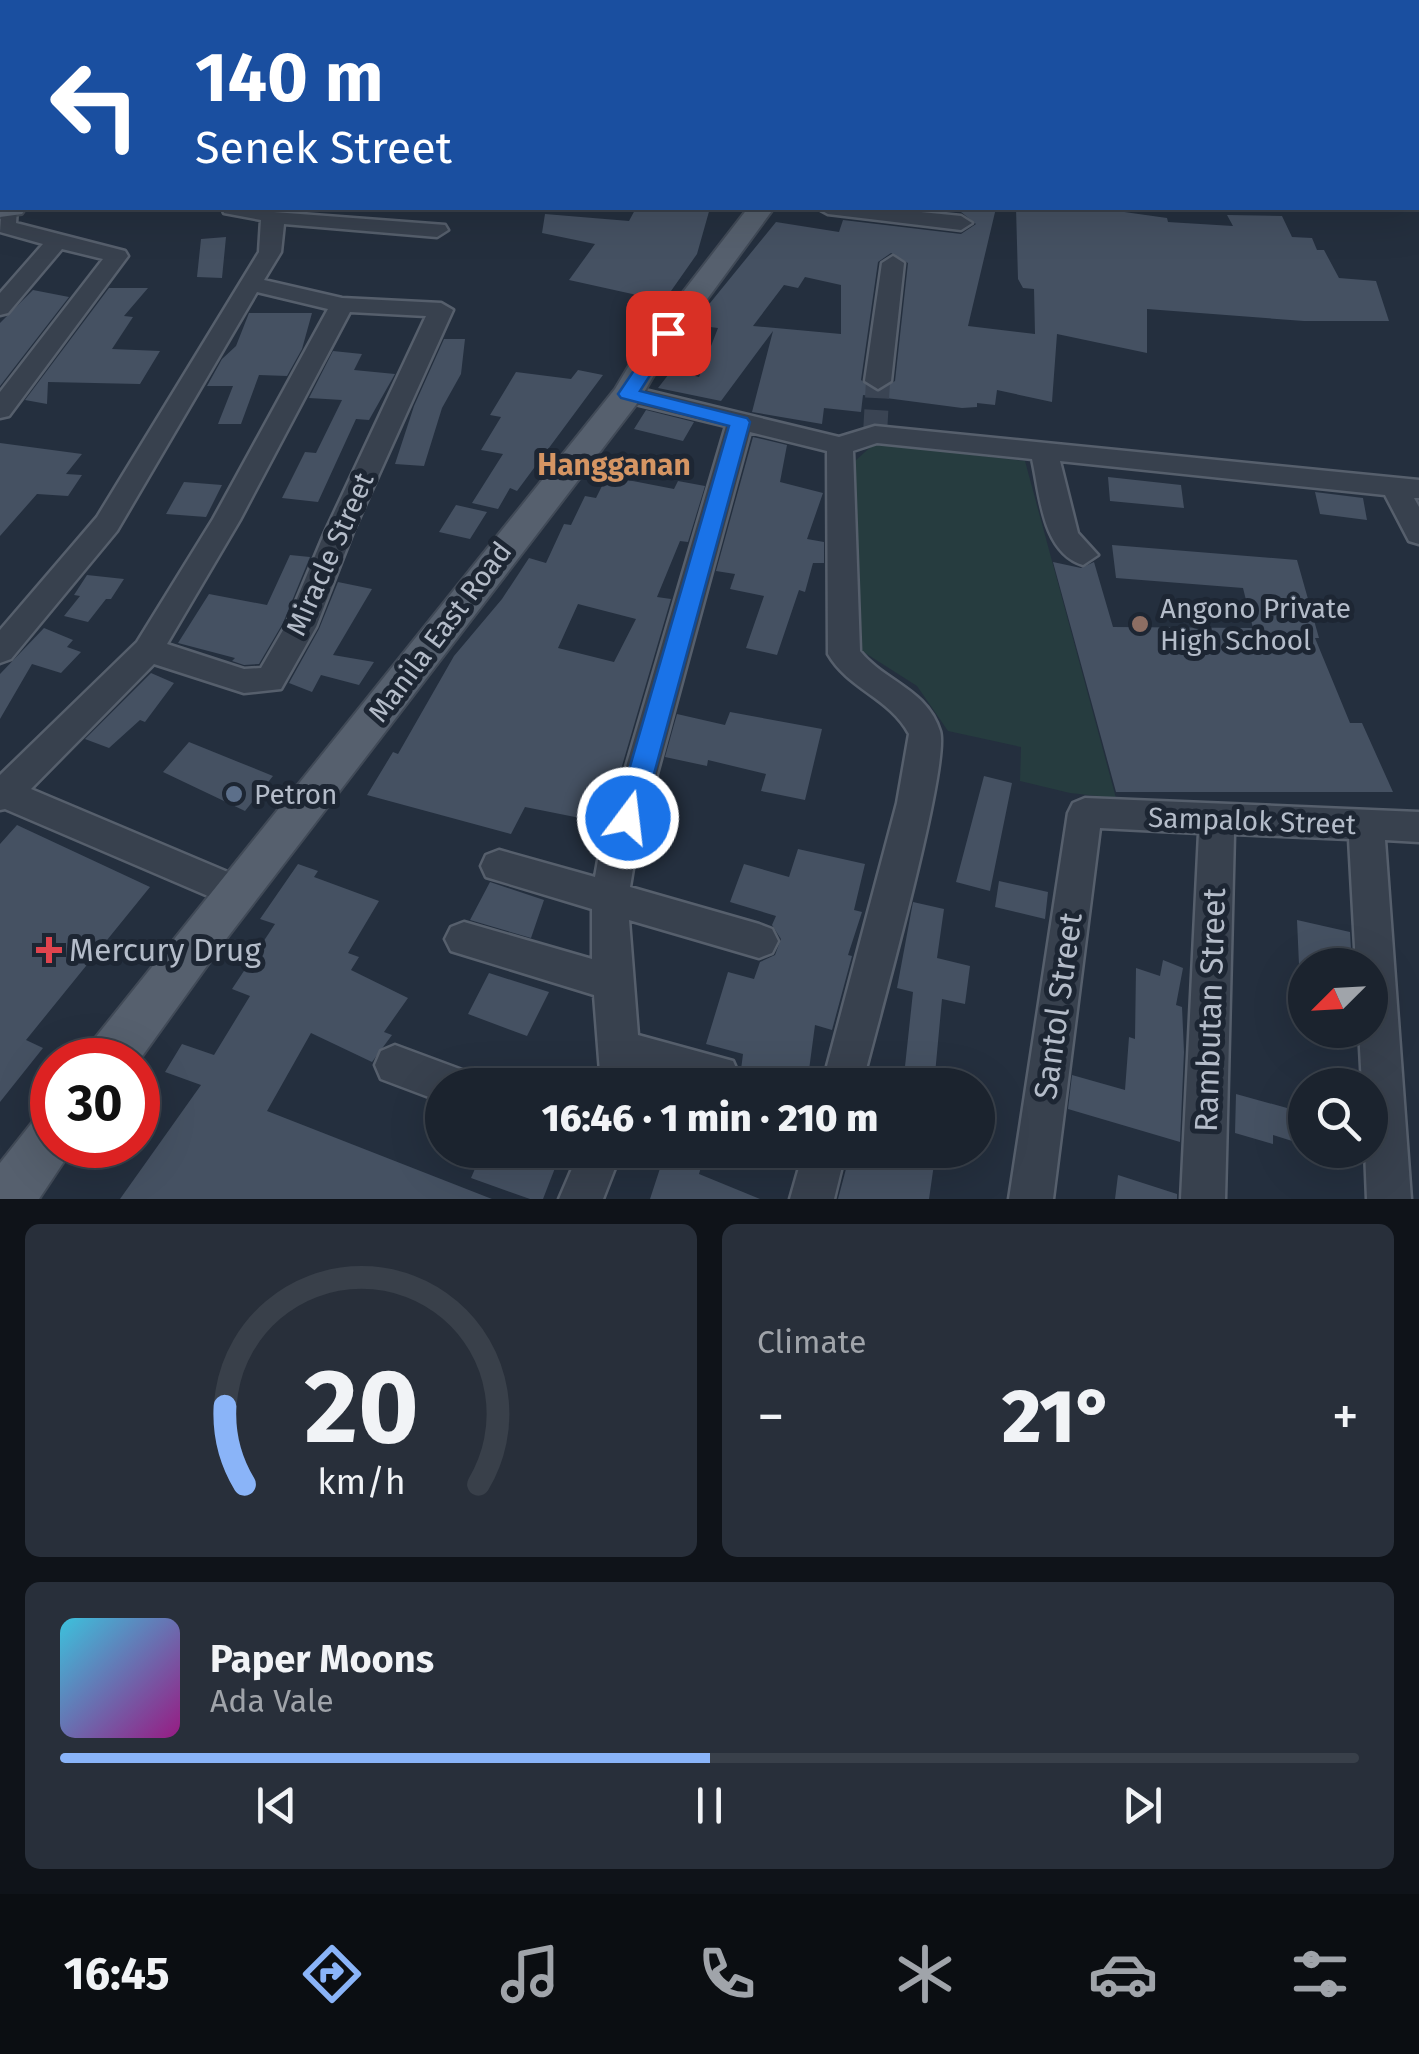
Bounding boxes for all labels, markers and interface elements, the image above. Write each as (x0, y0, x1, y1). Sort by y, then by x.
text: 140 m (195, 36, 384, 120)
icon: left (30, 40, 160, 170)
text: Senek Street (195, 121, 452, 175)
pin (626, 291, 711, 376)
icon: arrive (641, 306, 696, 361)
district label: Hangganan (537, 447, 691, 483)
street label: Miracle Street (279, 467, 381, 641)
street label: Manila East Road (362, 535, 518, 729)
place label: Angono Private High School (1160, 592, 1351, 657)
marker: Angono Private High School (1129, 613, 1151, 635)
position arrow (576, 766, 680, 870)
place label: Petron (254, 778, 338, 811)
marker: Petron (223, 783, 245, 805)
street label: Sampalok Street (1148, 801, 1357, 841)
street label: Rambutan Street (1187, 887, 1233, 1133)
street label: Santol Street (1026, 910, 1090, 1102)
place label: Mercury Drug (69, 931, 261, 969)
marker: Mercury Drug (38, 939, 60, 961)
north arrow (1288, 948, 1388, 1048)
map controls (1288, 948, 1388, 1168)
speed limit sign: 30 (30, 1038, 160, 1168)
button: search (1288, 1068, 1388, 1168)
text: 16:46 · 1 min · 210 m (542, 1095, 878, 1141)
text: Climate (757, 1323, 866, 1361)
text: 20 (304, 1345, 418, 1470)
text: 21° (1002, 1372, 1114, 1462)
text: − (757, 1384, 785, 1450)
text: + (1332, 1384, 1359, 1450)
text: km/h (317, 1461, 405, 1503)
text: Paper Moons (210, 1636, 434, 1682)
text: Ada Vale (210, 1682, 334, 1720)
icon: previous (249, 1778, 304, 1833)
icon: pause (682, 1778, 737, 1833)
icon: next (1115, 1778, 1170, 1833)
icon: directions (297, 1939, 367, 2009)
icon: music (495, 1939, 565, 2009)
icon: phone (692, 1939, 762, 2009)
icon: climate (890, 1939, 960, 2009)
icon: car (1088, 1939, 1158, 2009)
icon: filters (1285, 1939, 1355, 2009)
text: 16:45 (64, 1947, 170, 2001)

